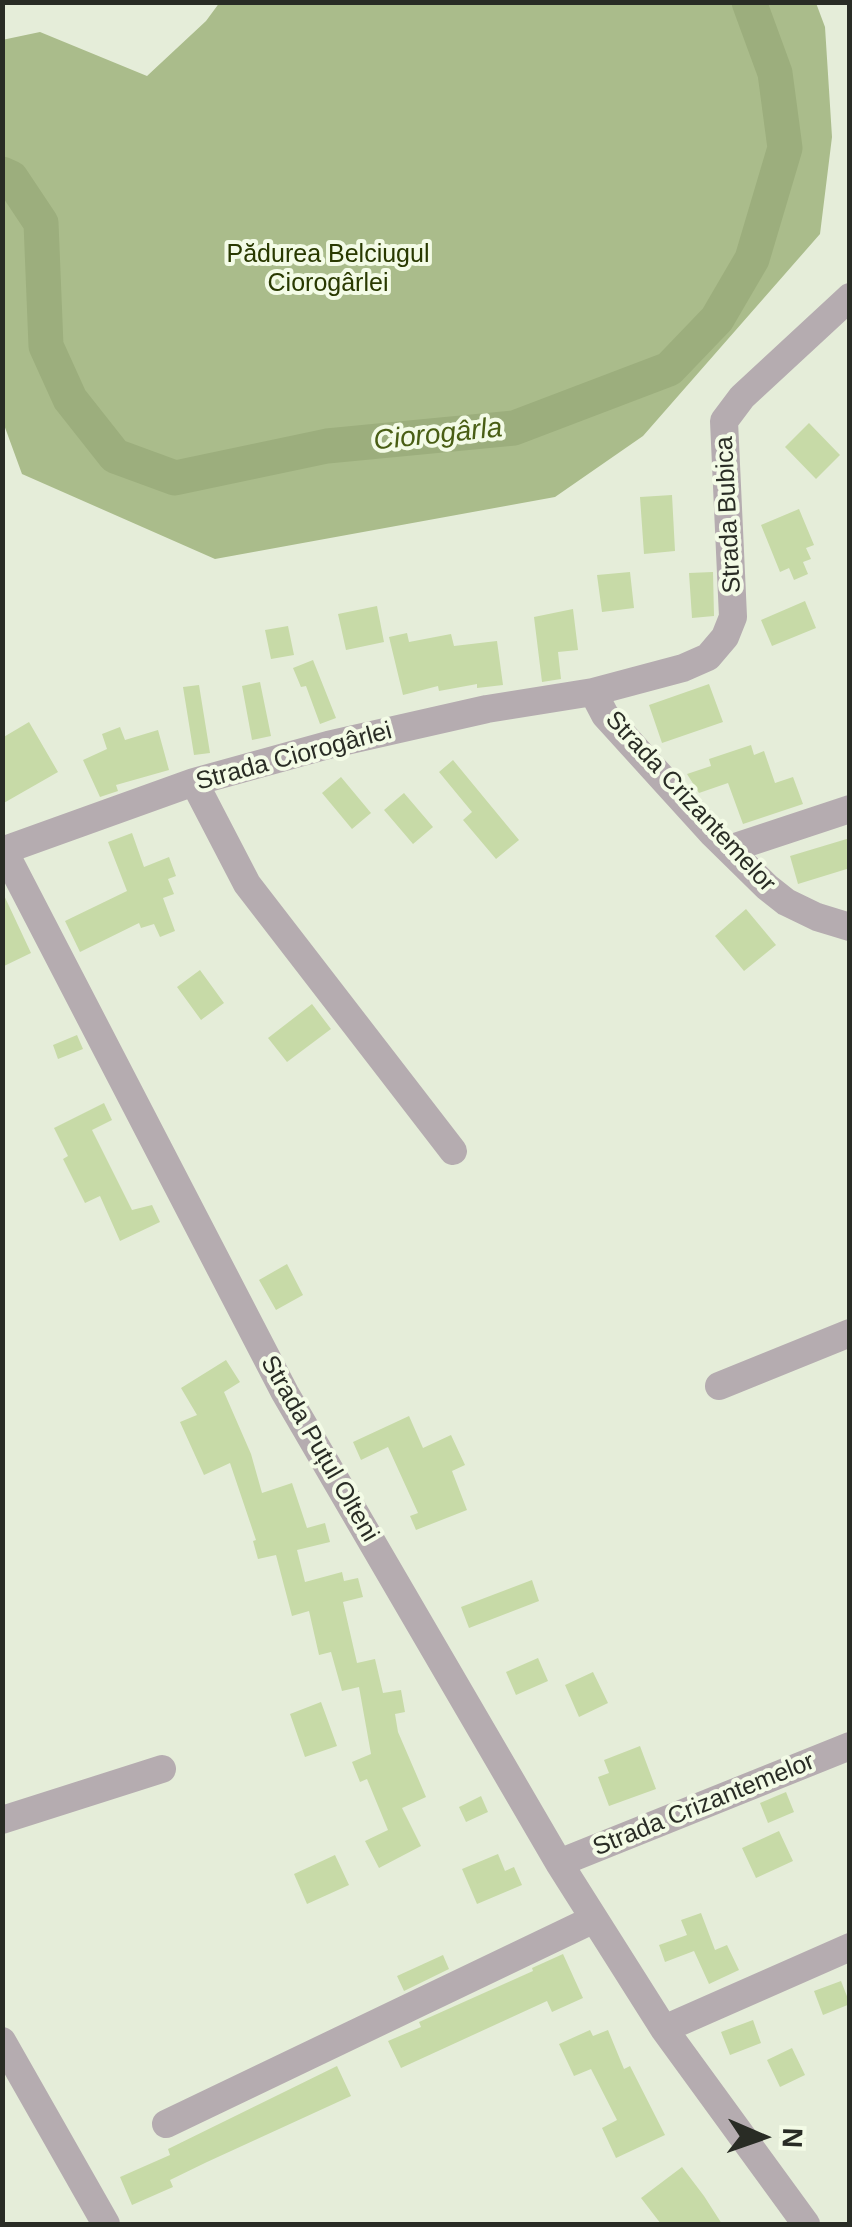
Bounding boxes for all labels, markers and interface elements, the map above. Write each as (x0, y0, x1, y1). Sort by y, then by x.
park label: Pădurea Belciugul Ciorogârlei (227, 240, 429, 299)
water label: Ciorogârla (372, 412, 504, 458)
street label: Strada Bubica (710, 436, 748, 594)
street label: Strada Crizantemelor (598, 705, 782, 899)
street label: Strada Ciorogârlei (193, 716, 395, 798)
street label: Strada Puțul Olteni (254, 1351, 384, 1547)
street label: Strada Crizantemelor (589, 1747, 819, 1863)
north arrow (712, 2087, 812, 2187)
text: N (777, 2127, 808, 2149)

